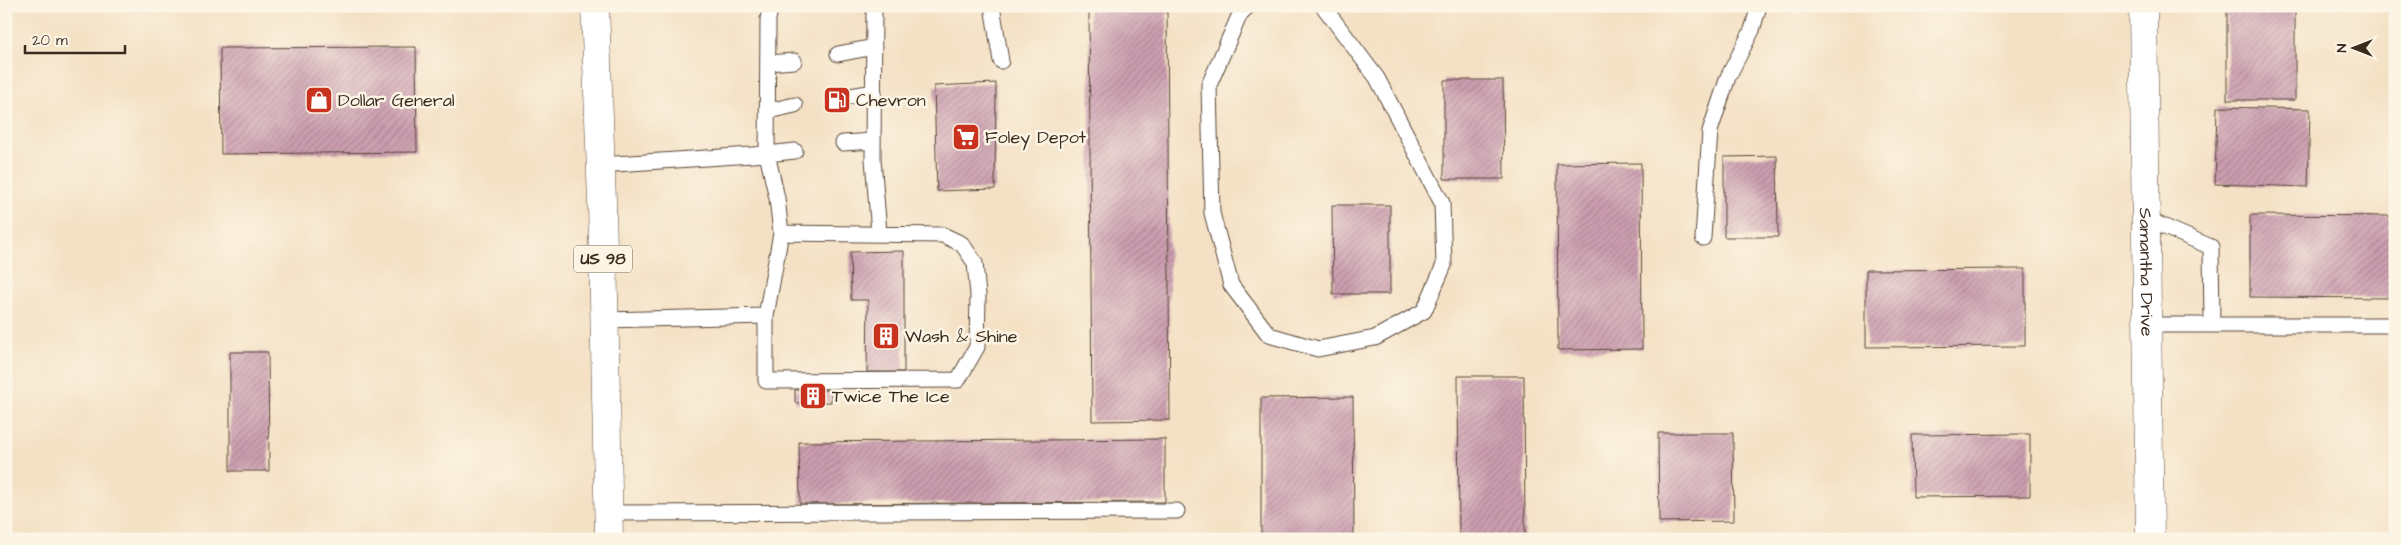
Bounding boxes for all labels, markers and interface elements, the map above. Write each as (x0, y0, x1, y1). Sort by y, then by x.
scale bar (25, 22, 125, 54)
north arrow (2328, 22, 2378, 72)
text: 20 m (32, 30, 68, 51)
text: N (2332, 43, 2352, 52)
shop icon: Dollar General (304, 85, 334, 115)
fuel station icon: Chevron (822, 85, 852, 115)
place label: Dollar General (338, 88, 455, 113)
place label: Chevron (856, 88, 926, 113)
supermarket icon: Foley Depot (951, 122, 981, 152)
place label: Foley Depot (985, 125, 1087, 151)
street label: Samantha Drive (2133, 207, 2160, 337)
road number: US 98 (574, 245, 632, 272)
building icon: Wash & Shine (871, 321, 901, 351)
place label: Wash & Shine (905, 324, 1018, 349)
building icon: Twice The Ice (798, 381, 828, 411)
place label: Twice The Ice (832, 384, 950, 409)

